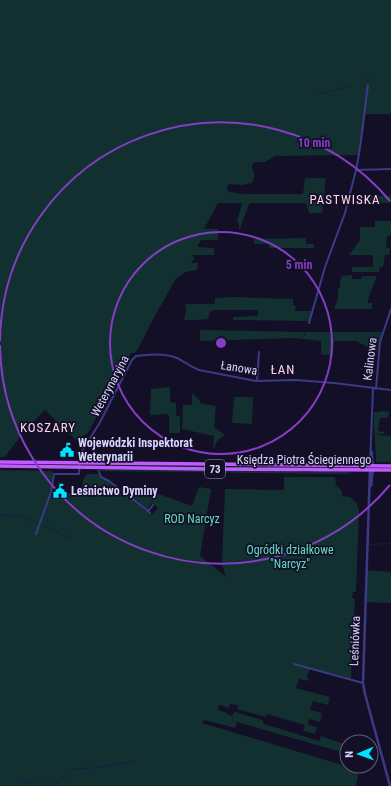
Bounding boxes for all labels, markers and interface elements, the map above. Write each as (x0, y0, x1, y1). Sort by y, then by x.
text: 10 min (298, 136, 330, 150)
district label: PASTWISKA (310, 192, 380, 207)
text: 5 min (286, 258, 312, 272)
centre of rings (214, 336, 228, 350)
street label: Kalinowa (360, 336, 380, 381)
street label: Weterynaryjna (88, 353, 132, 419)
street label: Łanowa (220, 358, 259, 378)
district label: ŁAN (271, 362, 295, 377)
district label: KOSZARY (20, 420, 76, 435)
place label: Wojewódzki Inspektorat Weterynarii (78, 436, 193, 464)
public building icon: Wojewódzki Inspektorat Weterynarii (59, 442, 75, 458)
street label: Księdza Piotra Ściegiennego (237, 452, 371, 467)
road number: 73 (205, 460, 225, 478)
public building icon: Leśnictwo Dyminy (52, 483, 68, 499)
place label: Leśnictwo Dyminy (71, 484, 158, 498)
park label: ROD Narcyz (164, 512, 220, 526)
park label: Ogródki działkowe "Narcyz" (246, 543, 334, 571)
street label: Leśniówka (347, 615, 363, 666)
north arrow (339, 734, 379, 774)
text: N (343, 750, 356, 758)

